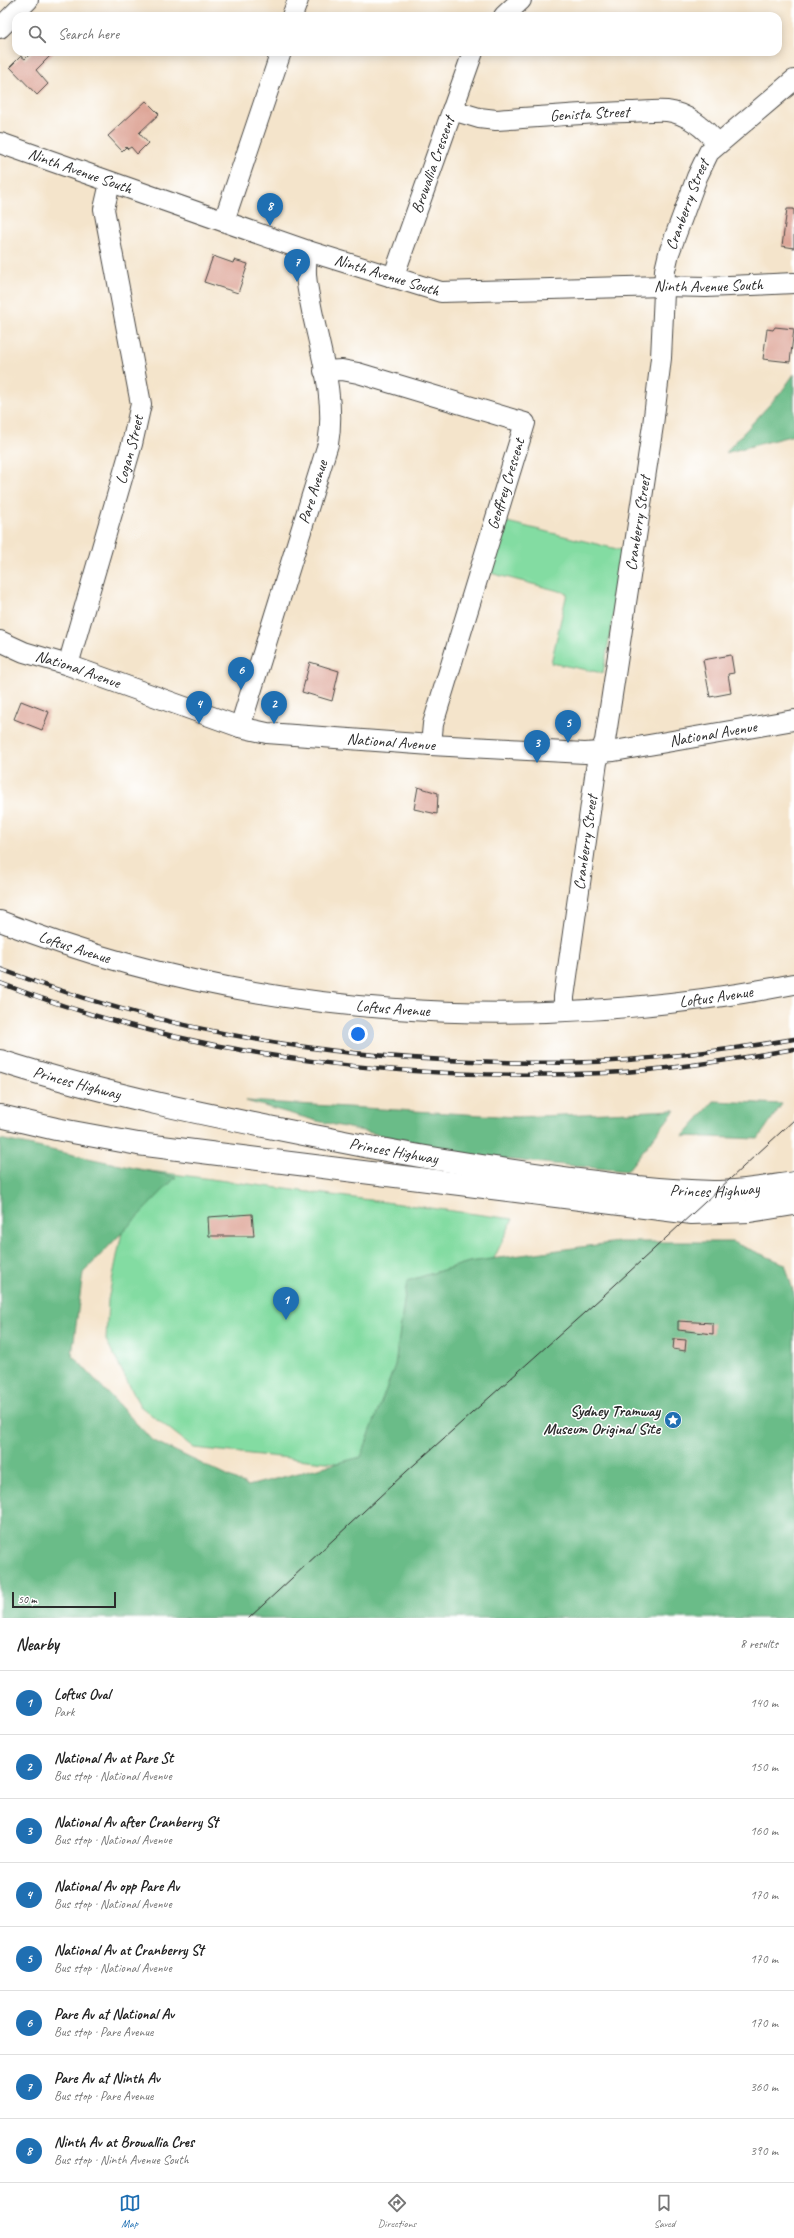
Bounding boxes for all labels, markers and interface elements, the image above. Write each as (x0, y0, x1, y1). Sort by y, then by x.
search box (12, 12, 782, 56)
icon: search (26, 23, 48, 45)
text: Search here (58, 25, 119, 44)
street label: Genista Street (549, 102, 632, 126)
street label: Browallia Crescent (407, 111, 460, 216)
street label: Ninth Avenue South (25, 144, 136, 199)
street label: Cranberry Street (661, 154, 715, 253)
pin: 8 (257, 193, 283, 226)
pin: 7 (284, 249, 310, 282)
street label: Ninth Avenue South (332, 250, 443, 301)
street label: Ninth Avenue South (654, 274, 764, 297)
street label: Logan Street (111, 412, 149, 486)
street label: Geoffrey Crescent (483, 434, 530, 532)
street label: Pare Avenue (294, 456, 333, 526)
street label: Cranberry Street (621, 472, 656, 572)
street label: National Avenue (33, 646, 125, 694)
pin: 6 (228, 657, 254, 690)
pin: 4 (186, 691, 212, 724)
pin: 2 (261, 691, 287, 724)
pin: 5 (555, 710, 581, 743)
street label: National Avenue (668, 716, 760, 751)
street label: National Avenue (346, 729, 437, 755)
pin: 3 (524, 730, 550, 763)
street label: Cranberry Street (569, 791, 603, 891)
street label: Loftus Avenue (36, 926, 114, 969)
street label: Loftus Avenue (678, 981, 756, 1012)
street label: Loftus Avenue (355, 996, 432, 1021)
your location (348, 1024, 368, 1044)
street label: Princes Highway (31, 1062, 124, 1105)
street label: Princes Highway (347, 1133, 441, 1169)
street label: Princes Highway (669, 1178, 762, 1202)
pin: 1 (273, 1287, 299, 1320)
place label: Sydney Tramway Museum Original Site (543, 1401, 662, 1439)
place icon: Sydney Tramway Museum Original Site (663, 1410, 683, 1430)
scale bar (12, 1590, 116, 1609)
text: 50 m (18, 1592, 37, 1606)
text: Nearby (16, 1634, 59, 1655)
text: 8 results (740, 1636, 778, 1652)
text: Loftus Oval (54, 1685, 110, 1704)
text: 1 (26, 1695, 32, 1711)
text: 140 m (750, 1695, 778, 1711)
text: Park (54, 1704, 75, 1720)
text: National Av at Pare St (54, 1749, 173, 1768)
text: 2 (26, 1759, 32, 1775)
text: 150 m (750, 1759, 778, 1775)
text: Bus stop · National Avenue (54, 1768, 172, 1784)
text: National Av after Cranberry St (54, 1813, 218, 1832)
text: 3 (26, 1823, 32, 1839)
text: 160 m (750, 1823, 778, 1839)
text: Bus stop · National Avenue (54, 1832, 172, 1848)
text: National Av opp Pare Av (54, 1877, 179, 1896)
text: 4 (26, 1887, 32, 1903)
text: 170 m (750, 1887, 778, 1903)
text: Bus stop · National Avenue (54, 1896, 172, 1912)
text: National Av at Cranberry St (54, 1941, 203, 1960)
text: 5 (26, 1951, 32, 1967)
text: 170 m (750, 1951, 778, 1967)
text: Bus stop · National Avenue (54, 1960, 172, 1976)
text: Pare Av at National Av (54, 2005, 174, 2024)
text: 6 (26, 2015, 32, 2031)
text: 170 m (750, 2015, 778, 2031)
text: Bus stop · Pare Avenue (54, 2024, 153, 2040)
text: Pare Av at Ninth Av (54, 2069, 160, 2088)
text: 7 (26, 2079, 32, 2095)
text: 360 m (750, 2079, 778, 2095)
text: Bus stop · Pare Avenue (54, 2088, 153, 2104)
text: Ninth Av at Browallia Cres (54, 2133, 194, 2152)
text: 8 (26, 2143, 32, 2159)
text: 390 m (750, 2143, 778, 2159)
text: Bus stop · Ninth Avenue South (54, 2152, 189, 2168)
tab: Map (119, 2192, 141, 2230)
tab: Directions (378, 2192, 416, 2230)
tab: Saved (653, 2192, 675, 2230)

